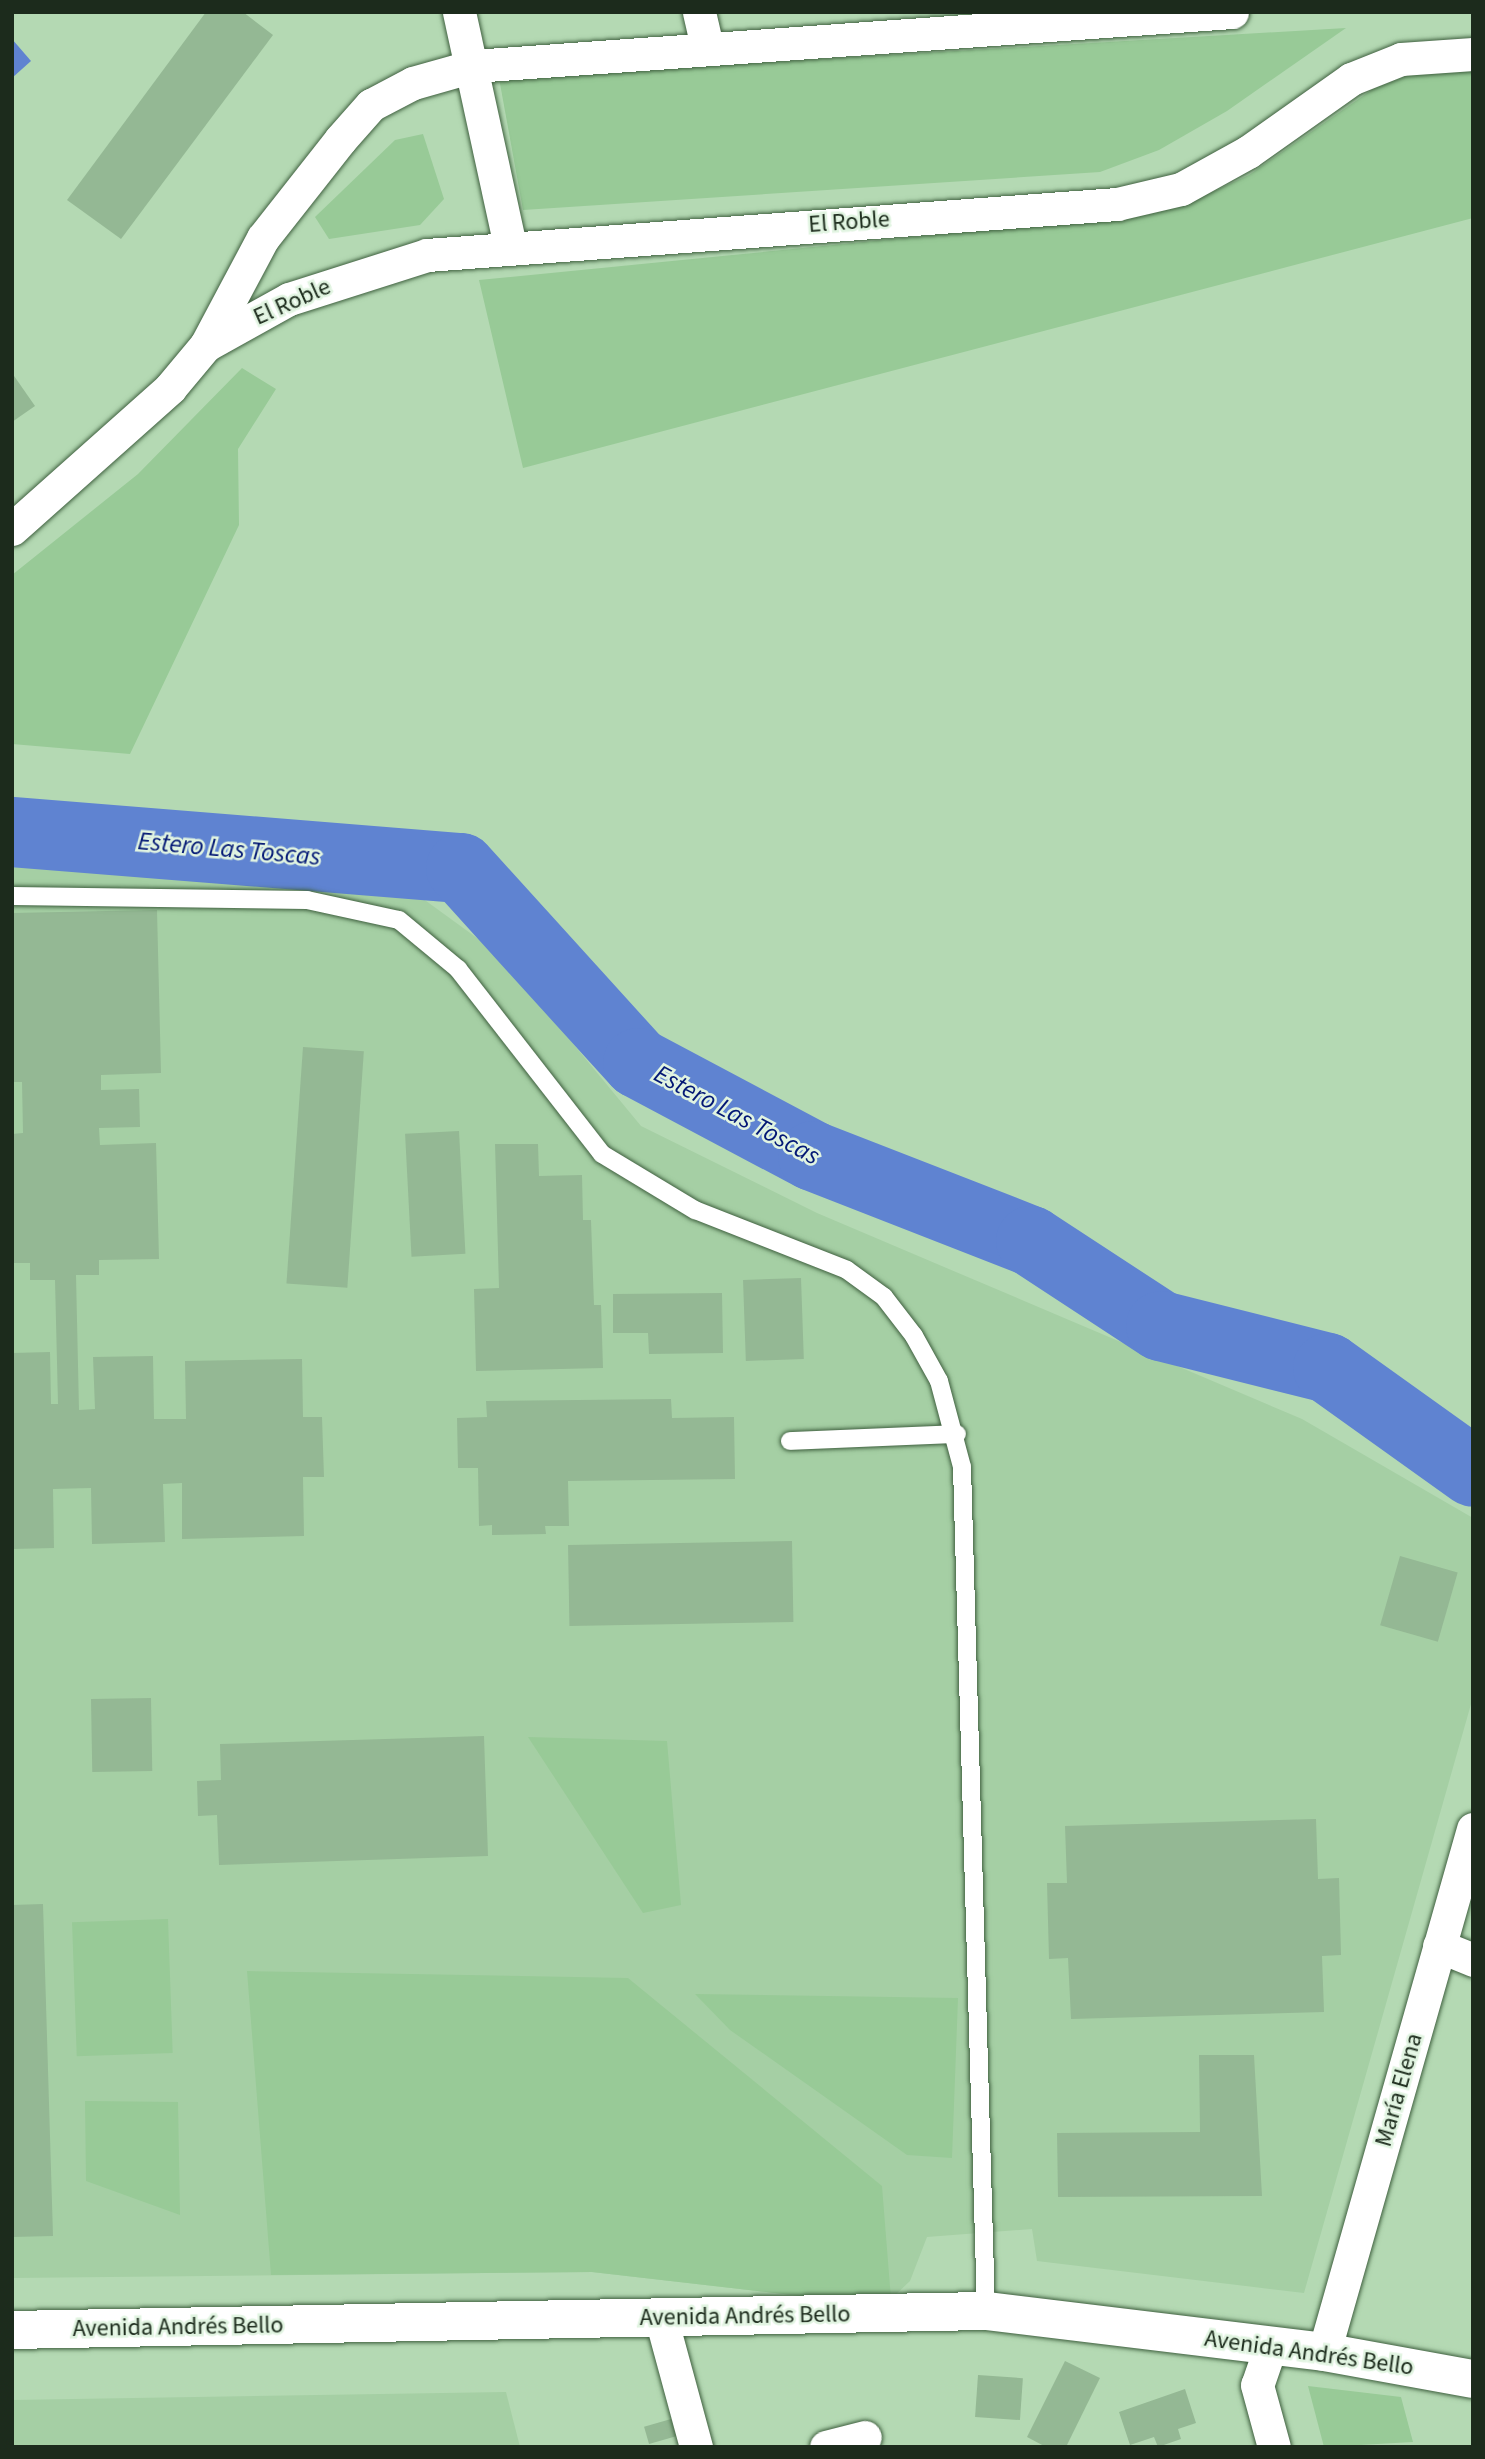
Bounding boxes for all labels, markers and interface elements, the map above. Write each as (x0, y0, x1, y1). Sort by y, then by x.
street label: El Roble (807, 205, 891, 239)
street label: El Roble (249, 272, 335, 332)
water label: Estero Las Toscas (136, 825, 322, 873)
water label: Estero Las Toscas (649, 1058, 825, 1172)
street label: María Elena (1369, 2030, 1429, 2150)
street label: Avenida Andrés Bello (639, 2300, 851, 2332)
street label: Avenida Andrés Bello (72, 2311, 284, 2343)
street label: Avenida Andrés Bello (1203, 2324, 1415, 2382)

